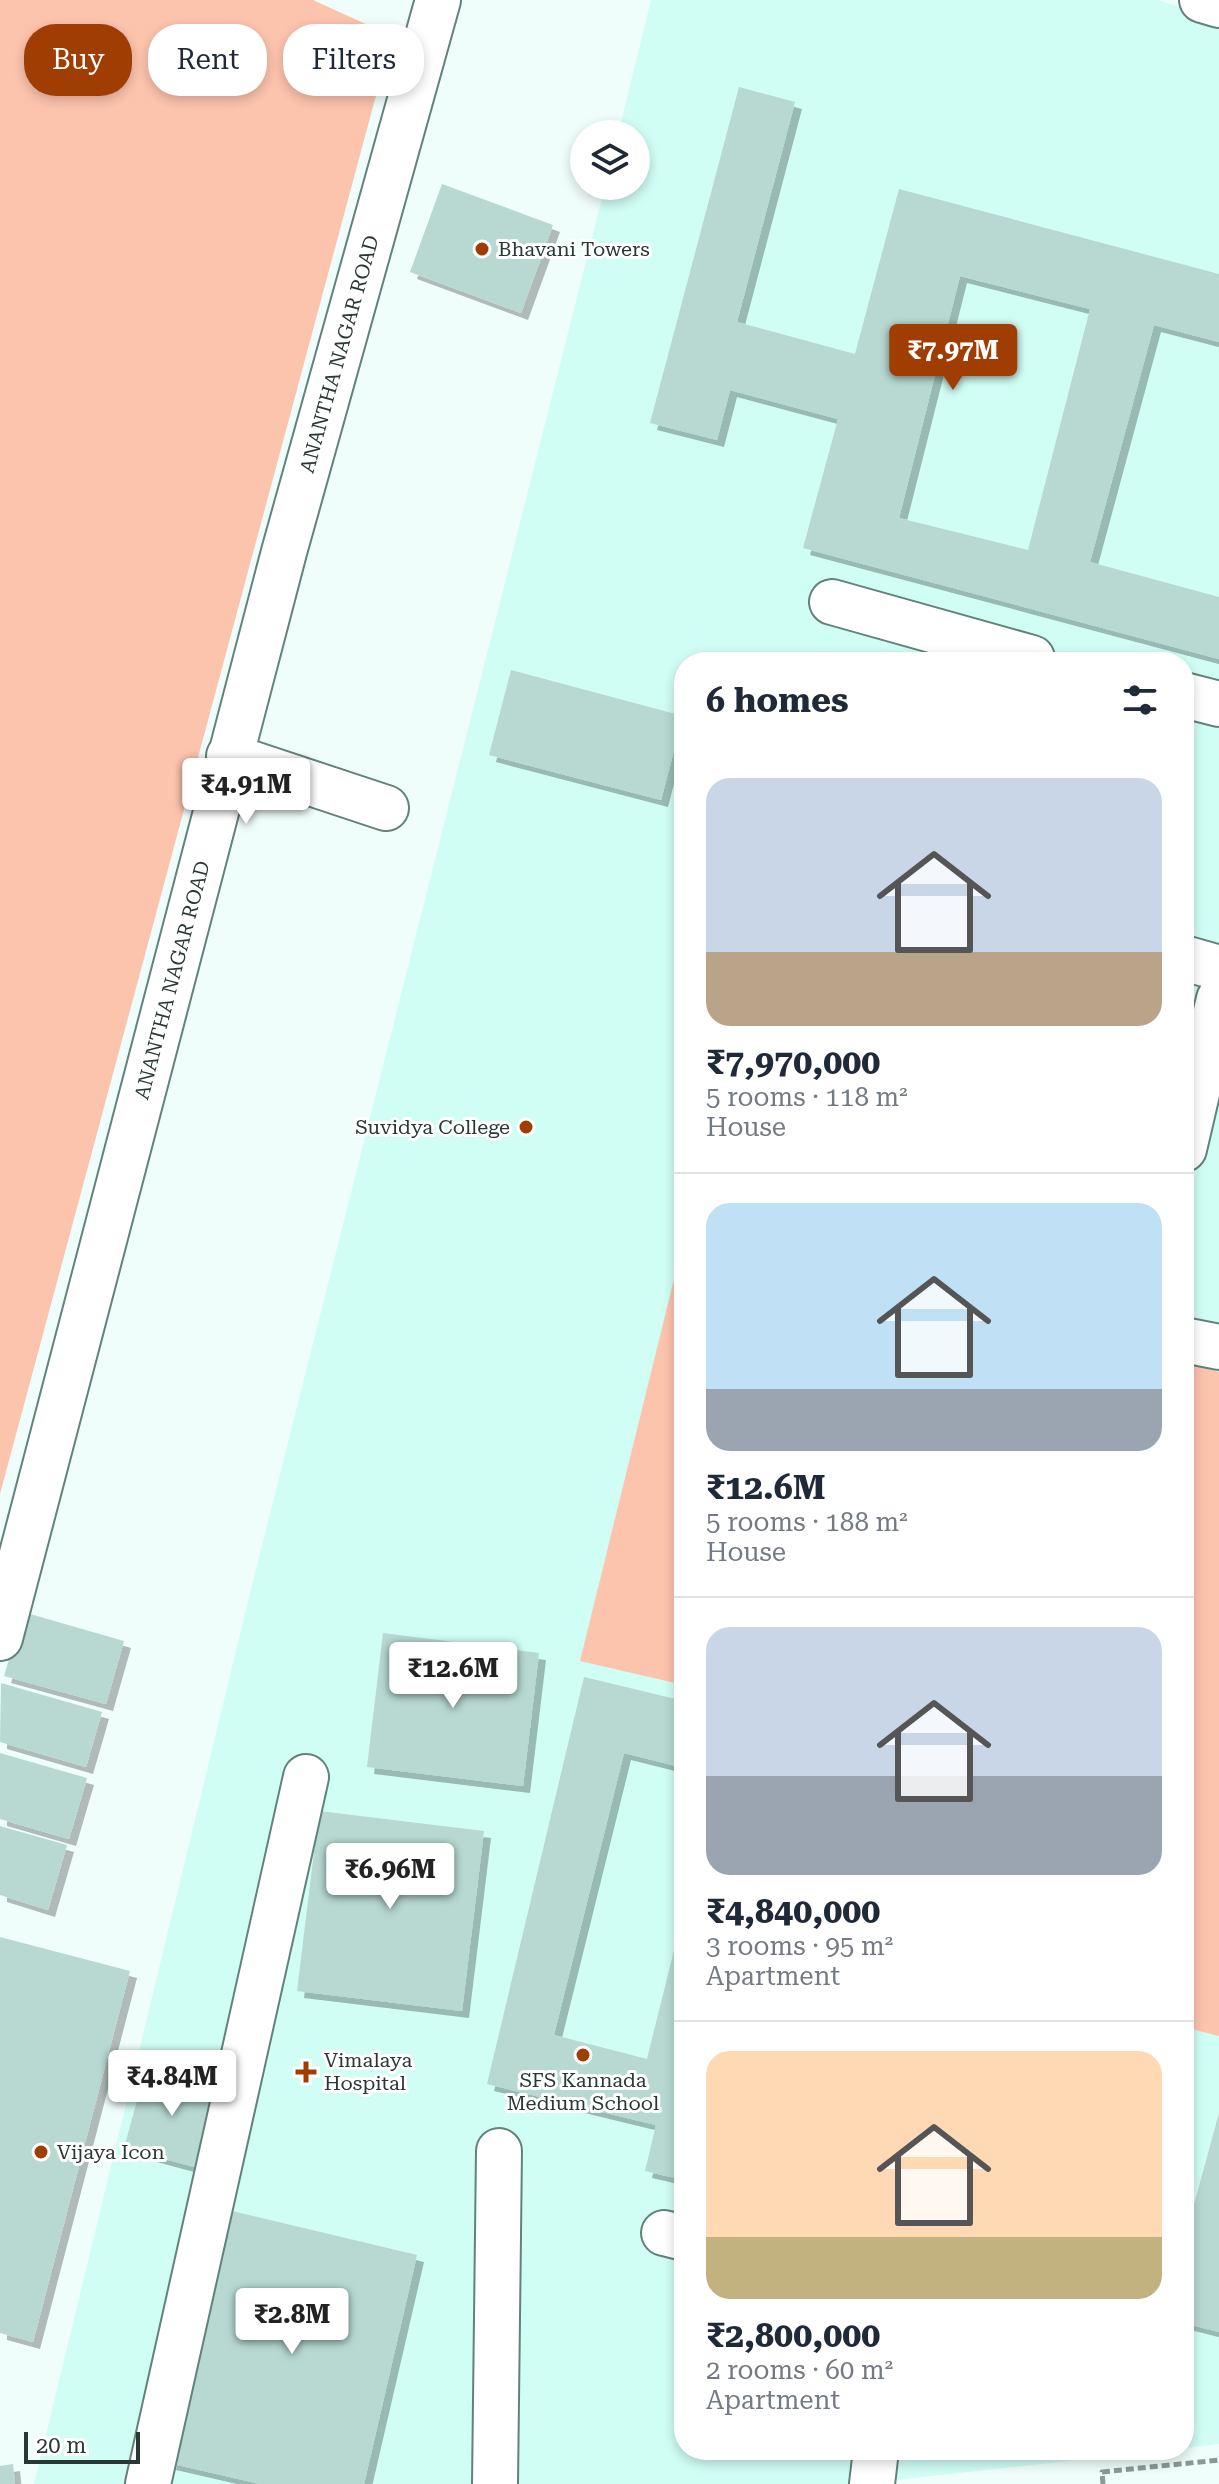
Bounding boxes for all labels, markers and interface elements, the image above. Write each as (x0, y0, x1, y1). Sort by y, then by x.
chip: Buy (24, 24, 132, 96)
chip: Rent (148, 24, 267, 96)
chip: Filters (283, 24, 424, 96)
map controls (570, 120, 650, 200)
button: layers (570, 120, 650, 200)
street label: ANANTHA NAGAR ROAD (295, 233, 384, 476)
place label: Bhavani Towers (498, 237, 650, 261)
marker: Bhavani Towers (473, 240, 491, 258)
pin: ₹7.97M (888, 324, 1018, 392)
text: ₹7.97M (907, 335, 999, 365)
icon: filters (1118, 678, 1162, 722)
text: 6 homes (706, 680, 849, 720)
pin: ₹4.91M (181, 758, 311, 826)
text: ₹4.91M (200, 769, 292, 799)
icon: home (862, 830, 1006, 974)
street label: ANANTHA NAGAR ROAD (129, 858, 215, 1102)
text: ₹7,970,000 (706, 1042, 880, 1082)
text: 5 rooms · 118 m² (706, 1082, 908, 1112)
text: House (706, 1112, 786, 1142)
place label: Suvidya College (355, 1115, 510, 1139)
marker: Suvidya College (517, 1118, 535, 1136)
icon: home (862, 1255, 1006, 1399)
text: ₹12.6M (706, 1467, 826, 1507)
text: 5 rooms · 188 m² (706, 1507, 908, 1537)
text: House (706, 1537, 786, 1567)
pin: ₹12.6M (388, 1642, 518, 1710)
text: ₹12.6M (407, 1653, 499, 1683)
icon: home (862, 1679, 1006, 1823)
pin: ₹6.96M (325, 1843, 455, 1911)
text: ₹6.96M (344, 1854, 436, 1884)
text: ₹4,840,000 (706, 1891, 880, 1931)
text: 3 rooms · 95 m² (706, 1931, 893, 1961)
text: Apartment (706, 1961, 840, 1991)
marker: SFS Kannada Medium School (574, 2046, 592, 2064)
place label: Vimalaya Hospital (324, 2048, 412, 2095)
pin: ₹4.84M (107, 2050, 237, 2118)
text: ₹4.84M (126, 2061, 218, 2091)
marker: Vimalaya Hospital (295, 2061, 317, 2083)
place label: SFS Kannada Medium School (507, 2068, 659, 2115)
icon: home (862, 2103, 1006, 2247)
place label: Vijaya Icon (57, 2140, 165, 2164)
marker: Vijaya Icon (32, 2143, 50, 2161)
pin: ₹2.8M (236, 2288, 348, 2356)
text: ₹2.8M (254, 2299, 330, 2329)
text: ₹2,800,000 (706, 2315, 880, 2355)
text: 2 rooms · 60 m² (706, 2355, 893, 2385)
text: Apartment (706, 2385, 840, 2415)
scale bar (24, 2428, 140, 2464)
text: 20 m (36, 2433, 86, 2458)

